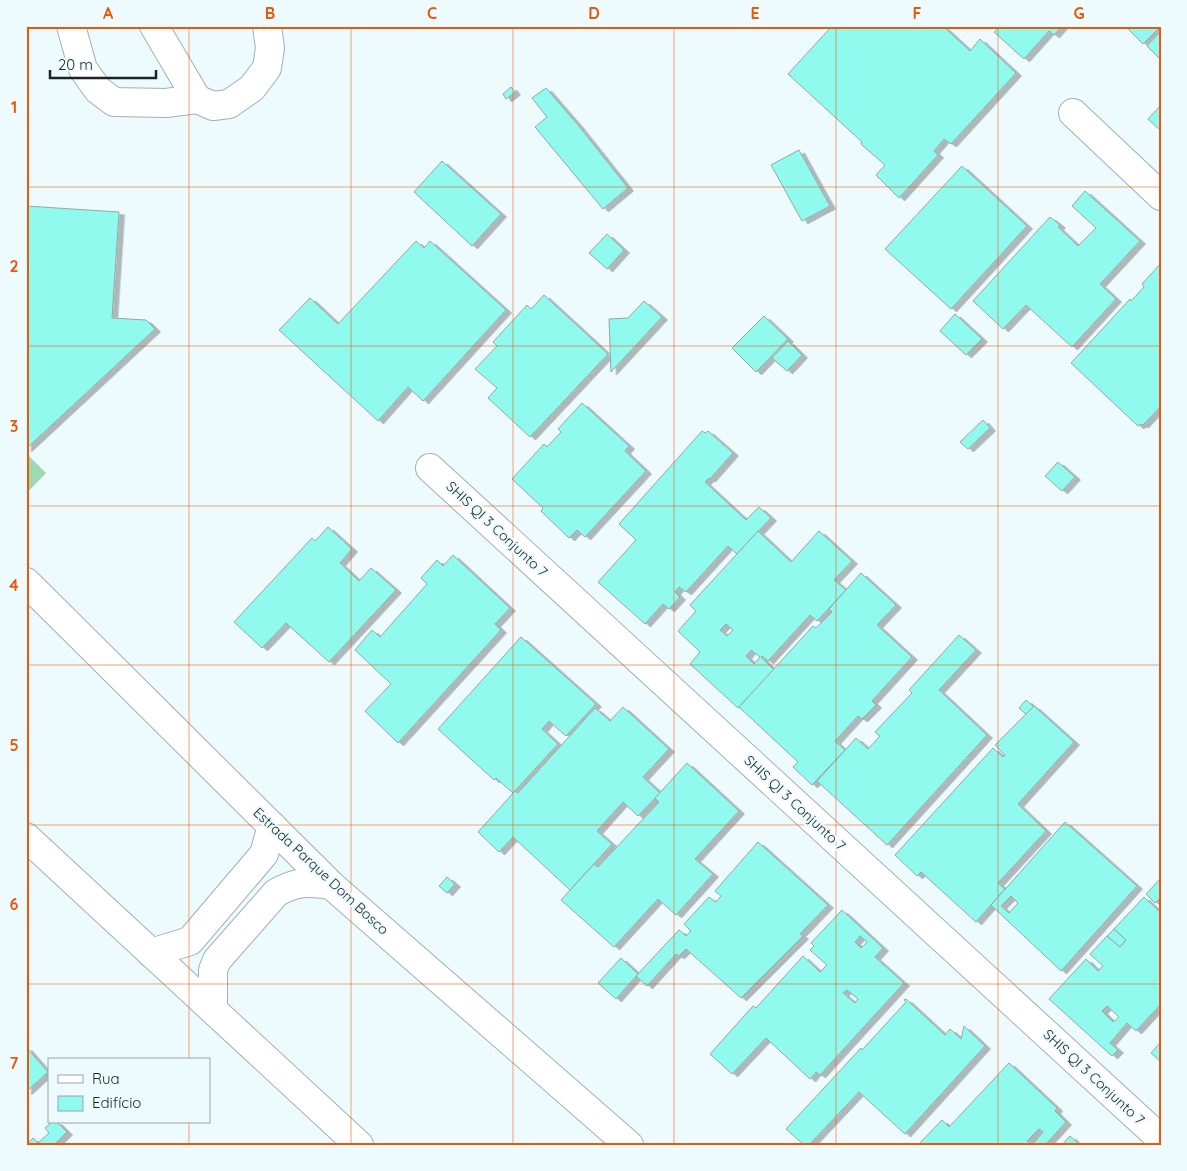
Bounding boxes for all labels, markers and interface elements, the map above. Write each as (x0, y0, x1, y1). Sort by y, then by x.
text: A (103, 3, 114, 23)
text: B (265, 3, 275, 23)
text: C (427, 3, 437, 23)
text: D (588, 3, 600, 23)
text: E (750, 3, 760, 23)
text: F (913, 3, 922, 23)
text: G (1073, 3, 1085, 23)
scale bar (50, 48, 156, 80)
text: 20 m (58, 55, 93, 74)
text: 1 (11, 97, 17, 117)
text: 2 (9, 256, 19, 276)
text: 3 (10, 416, 18, 436)
street label: SHIS QI 3 Conjunto 7 (443, 477, 551, 581)
text: 4 (9, 575, 19, 595)
text: 5 (9, 735, 19, 755)
street label: SHIS QI 3 Conjunto 7 (741, 751, 849, 855)
street label: Estrada Parque Dom Bosco (249, 803, 393, 939)
text: 6 (10, 894, 19, 914)
street label: SHIS QI 3 Conjunto 7 (1040, 1025, 1148, 1129)
text: 7 (10, 1053, 19, 1073)
legend (48, 1058, 210, 1124)
text: Rua (92, 1069, 120, 1088)
text: Edifício (92, 1093, 141, 1112)

